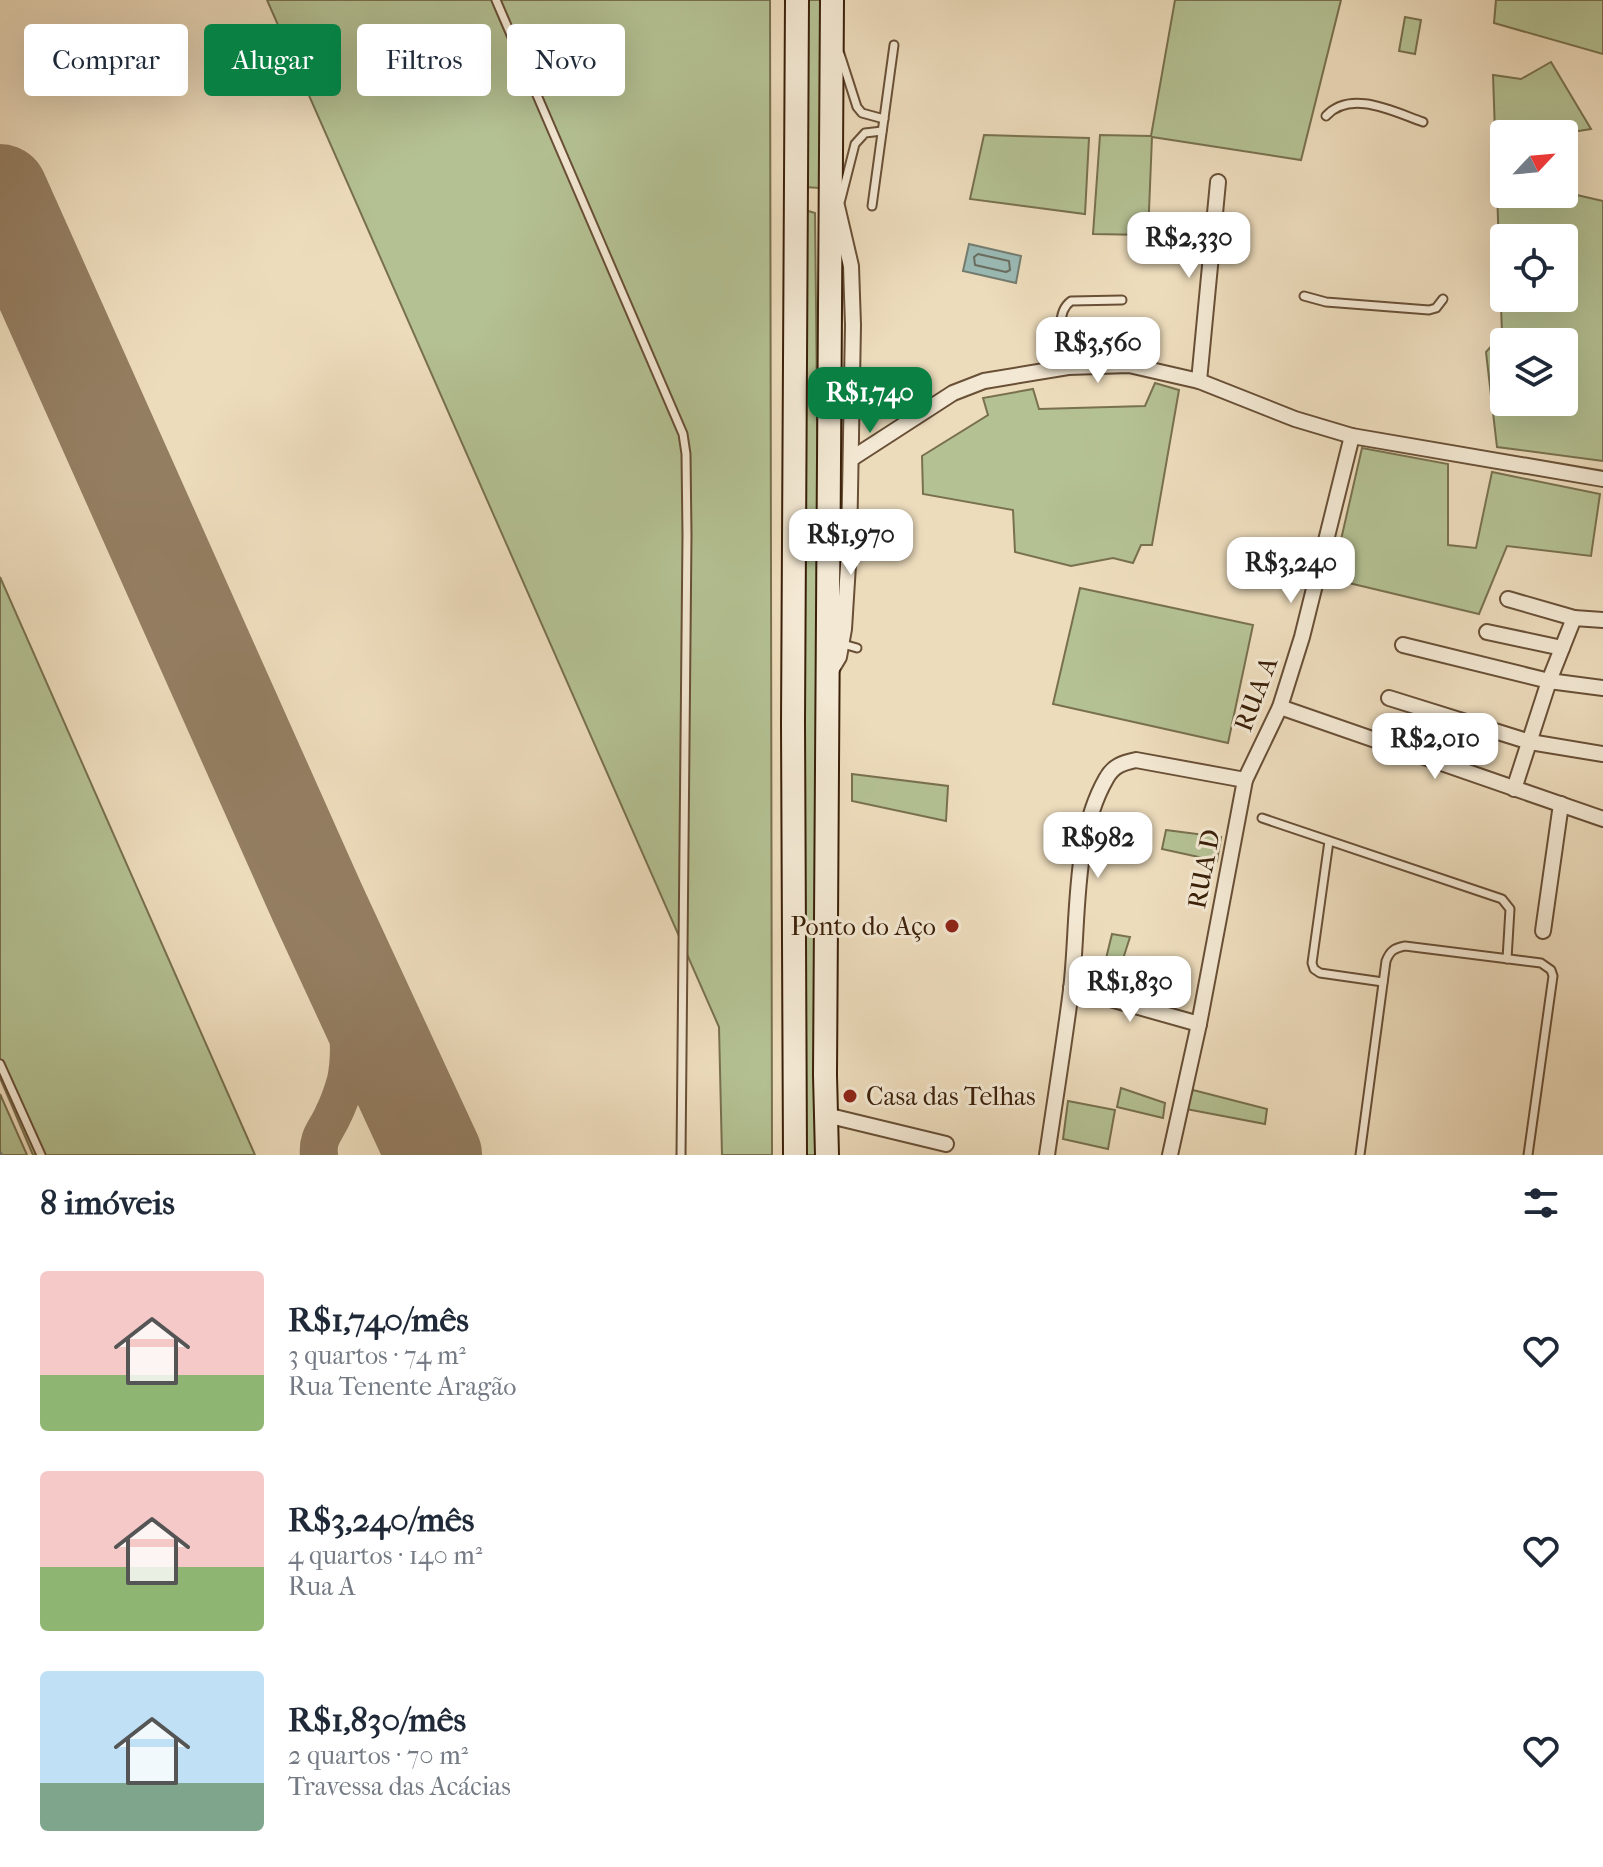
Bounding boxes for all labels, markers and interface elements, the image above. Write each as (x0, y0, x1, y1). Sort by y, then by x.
chip: Comprar (24, 24, 188, 96)
chip: Alugar (204, 24, 341, 96)
chip: Filtros (357, 24, 491, 96)
chip: Novo (507, 24, 625, 96)
north arrow (1490, 120, 1578, 208)
map controls (1490, 120, 1578, 416)
pin: R$2,330 (1115, 212, 1263, 280)
text: R$2,330 (1145, 222, 1233, 253)
button: locate (1490, 224, 1578, 312)
pin: R$3,560 (1024, 317, 1172, 385)
text: R$3,560 (1054, 327, 1142, 358)
button: layers (1490, 328, 1578, 416)
pin: R$1,740 (796, 367, 944, 435)
text: R$1,740 (826, 377, 914, 408)
pin: R$1,970 (777, 509, 925, 577)
text: R$1,970 (807, 519, 895, 550)
pin: R$3,240 (1217, 537, 1365, 605)
text: R$3,240 (1245, 547, 1337, 578)
street label: RUA A (1228, 651, 1285, 736)
pin: R$2,010 (1361, 713, 1509, 781)
text: R$2,010 (1390, 723, 1480, 754)
pin: R$982 (1042, 812, 1154, 880)
text: R$982 (1061, 822, 1135, 853)
street label: RUA D (1181, 827, 1227, 911)
place label: Ponto do Aço (790, 911, 936, 942)
marker: Ponto do Aço (943, 917, 961, 935)
pin: R$1,830 (1056, 956, 1204, 1024)
text: R$1,830 (1087, 966, 1173, 997)
place label: Casa das Telhas (866, 1081, 1036, 1112)
marker: Casa das Telhas (841, 1087, 859, 1105)
icon: filters (1519, 1181, 1563, 1225)
text: 8 imóveis (40, 1183, 175, 1223)
text: R$1,740/mês (288, 1300, 469, 1340)
icon: home (104, 1303, 200, 1399)
icon: heart (1519, 1329, 1563, 1373)
text: 3 quartos · 74 m² (288, 1340, 466, 1371)
text: Rua Tenente Aragão (288, 1371, 516, 1402)
text: R$3,240/mês (288, 1500, 474, 1540)
icon: home (104, 1503, 200, 1599)
icon: heart (1519, 1529, 1563, 1573)
text: 4 quartos · 140 m² (288, 1540, 482, 1571)
text: Rua A (288, 1571, 356, 1602)
text: R$1,830/mês (288, 1700, 466, 1740)
icon: home (104, 1703, 200, 1799)
icon: heart (1519, 1729, 1563, 1773)
text: 2 quartos · 70 m² (288, 1740, 468, 1771)
text: Travessa das Acácias (288, 1771, 511, 1802)

